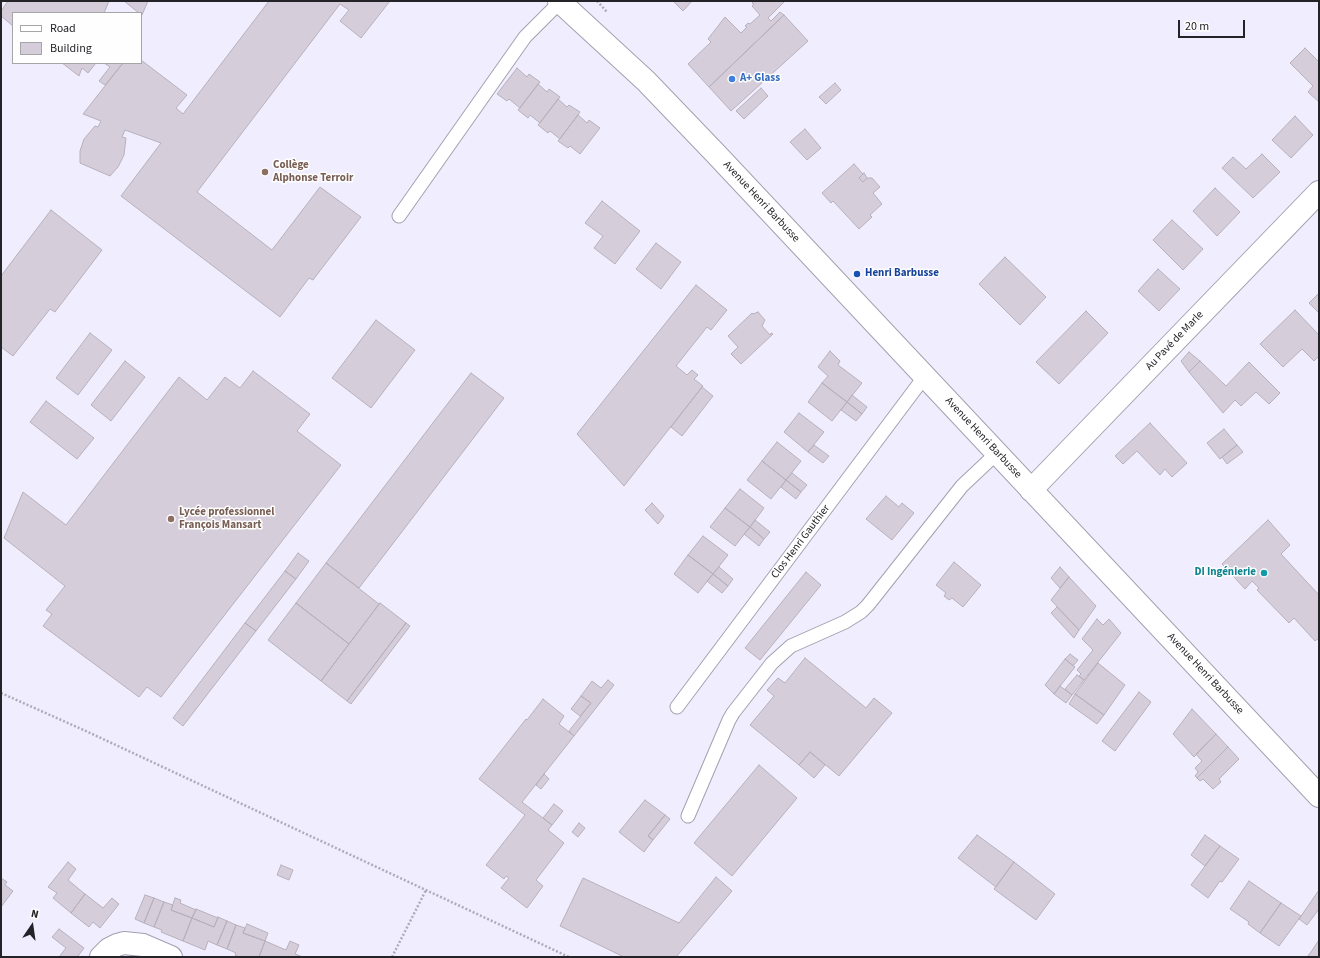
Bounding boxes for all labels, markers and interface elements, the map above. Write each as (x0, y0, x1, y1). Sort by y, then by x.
legend (12, 12, 142, 64)
scale bar (1180, 12, 1247, 38)
text: 20 m (1185, 18, 1209, 35)
text: Road (50, 20, 76, 37)
text: Building (50, 40, 92, 57)
place label: A+ Glass (740, 72, 780, 86)
marker: A+ Glass (727, 74, 737, 84)
place label: Collège Alphonse Terroir (273, 159, 353, 185)
street label: Avenue Henri Barbusse (720, 159, 802, 245)
marker: Collège Alphonse Terroir (260, 167, 270, 177)
place label: Henri Barbusse (865, 267, 939, 281)
marker: Henri Barbusse (852, 269, 862, 279)
street label: Au Pavé de Marle (1143, 309, 1207, 373)
street label: Avenue Henri Barbusse (942, 395, 1024, 481)
street label: Clos Henri Gauthier (769, 502, 833, 582)
place label: Lycée professionnel François Mansart (179, 506, 274, 532)
marker: Lycée professionnel François Mansart (166, 514, 176, 524)
place label: DI Ingénierie (1194, 566, 1256, 580)
marker: DI Ingénierie (1259, 568, 1269, 578)
street label: Avenue Henri Barbusse (1164, 631, 1246, 717)
north arrow (12, 906, 52, 946)
text: N (30, 906, 40, 922)

